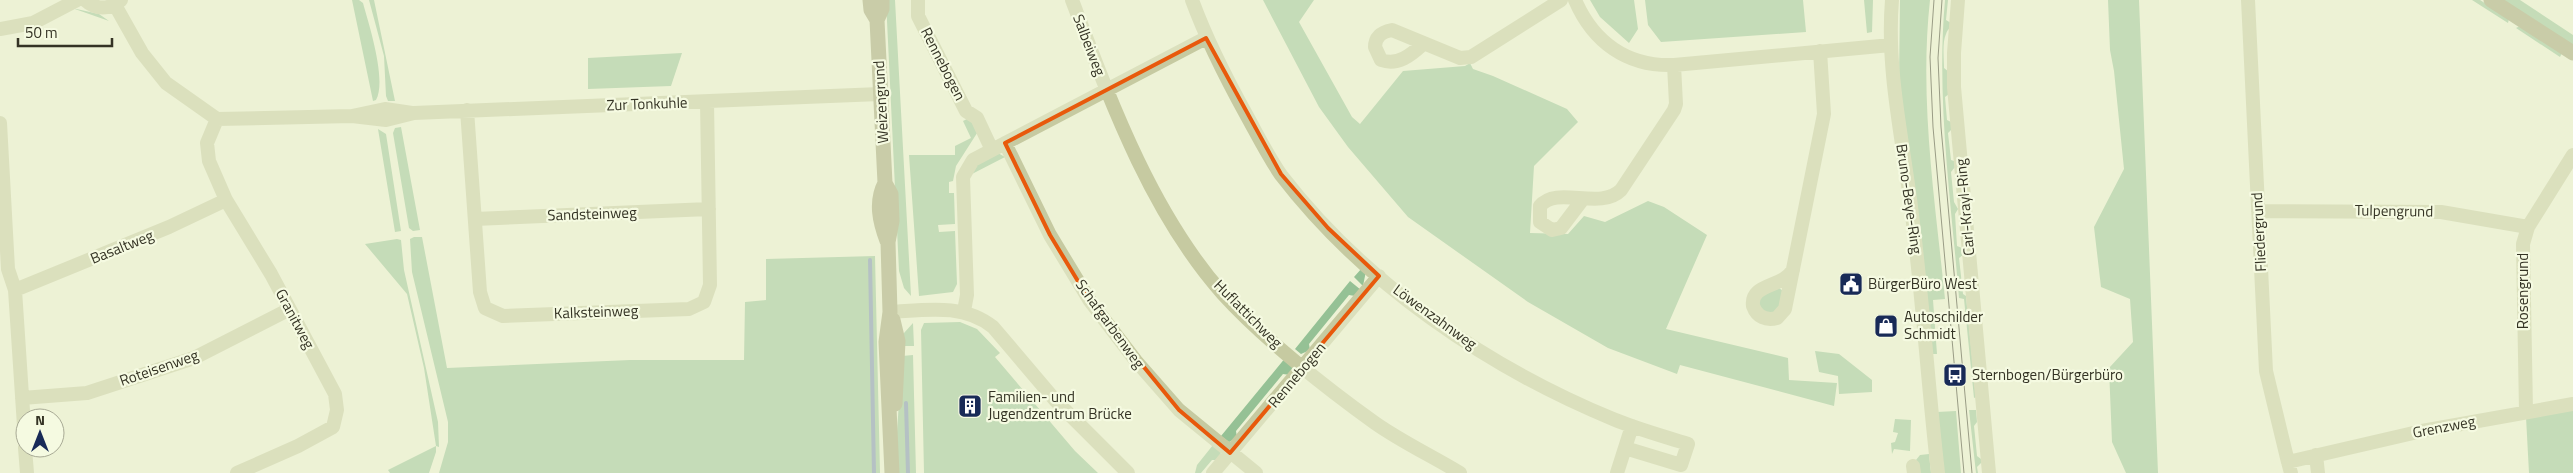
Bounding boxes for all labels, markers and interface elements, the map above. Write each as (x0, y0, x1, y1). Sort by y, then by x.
street label: Salbeiweg (1067, 11, 1112, 79)
scale bar (18, 15, 111, 47)
text: 50 m (25, 21, 58, 44)
street label: Rennebogen (915, 23, 972, 104)
street label: Weizengrund (867, 60, 894, 144)
street label: Zur Tonkuhle (606, 91, 688, 116)
street label: Bruno-Beye-Ring (1890, 142, 1929, 256)
street label: Carl-Krayl-Ring (1949, 157, 1980, 257)
street label: Fliedergrund (2245, 192, 2272, 272)
street label: Tulpengrund (2355, 198, 2433, 223)
street label: Sandsteinweg (547, 200, 637, 227)
street label: Basaltweg (87, 223, 157, 270)
street label: Rosengrund (2511, 253, 2534, 329)
public building icon: BürgerBüro West (1838, 271, 1864, 297)
place label: BürgerBüro West (1868, 272, 1978, 295)
street label: Schafgarbenweg (1070, 274, 1151, 373)
street label: Huflattichweg (1209, 274, 1288, 353)
street label: Löwenzahnweg (1389, 278, 1482, 355)
street label: Granitweg (270, 285, 321, 353)
street label: Kalksteinweg (553, 299, 639, 324)
place label: Autoschilder Schmidt (1904, 305, 1983, 345)
shop icon: Autoschilder Schmidt (1873, 313, 1899, 339)
street label: Rennebogen (1262, 337, 1331, 413)
street label: Roteisenweg (116, 343, 202, 392)
bus stop icon: Sternbogen/Bürgerbüro (1942, 362, 1968, 388)
place label: Sternbogen/Bürgerbüro (1972, 363, 2123, 386)
place label: Familien- und Jugendzentrum Brücke (988, 385, 1132, 425)
building icon: Familien- und Jugendzentrum Brücke (957, 393, 983, 419)
north arrow (15, 408, 65, 458)
text: N (35, 409, 45, 430)
street label: Grenzweg (2411, 409, 2477, 444)

